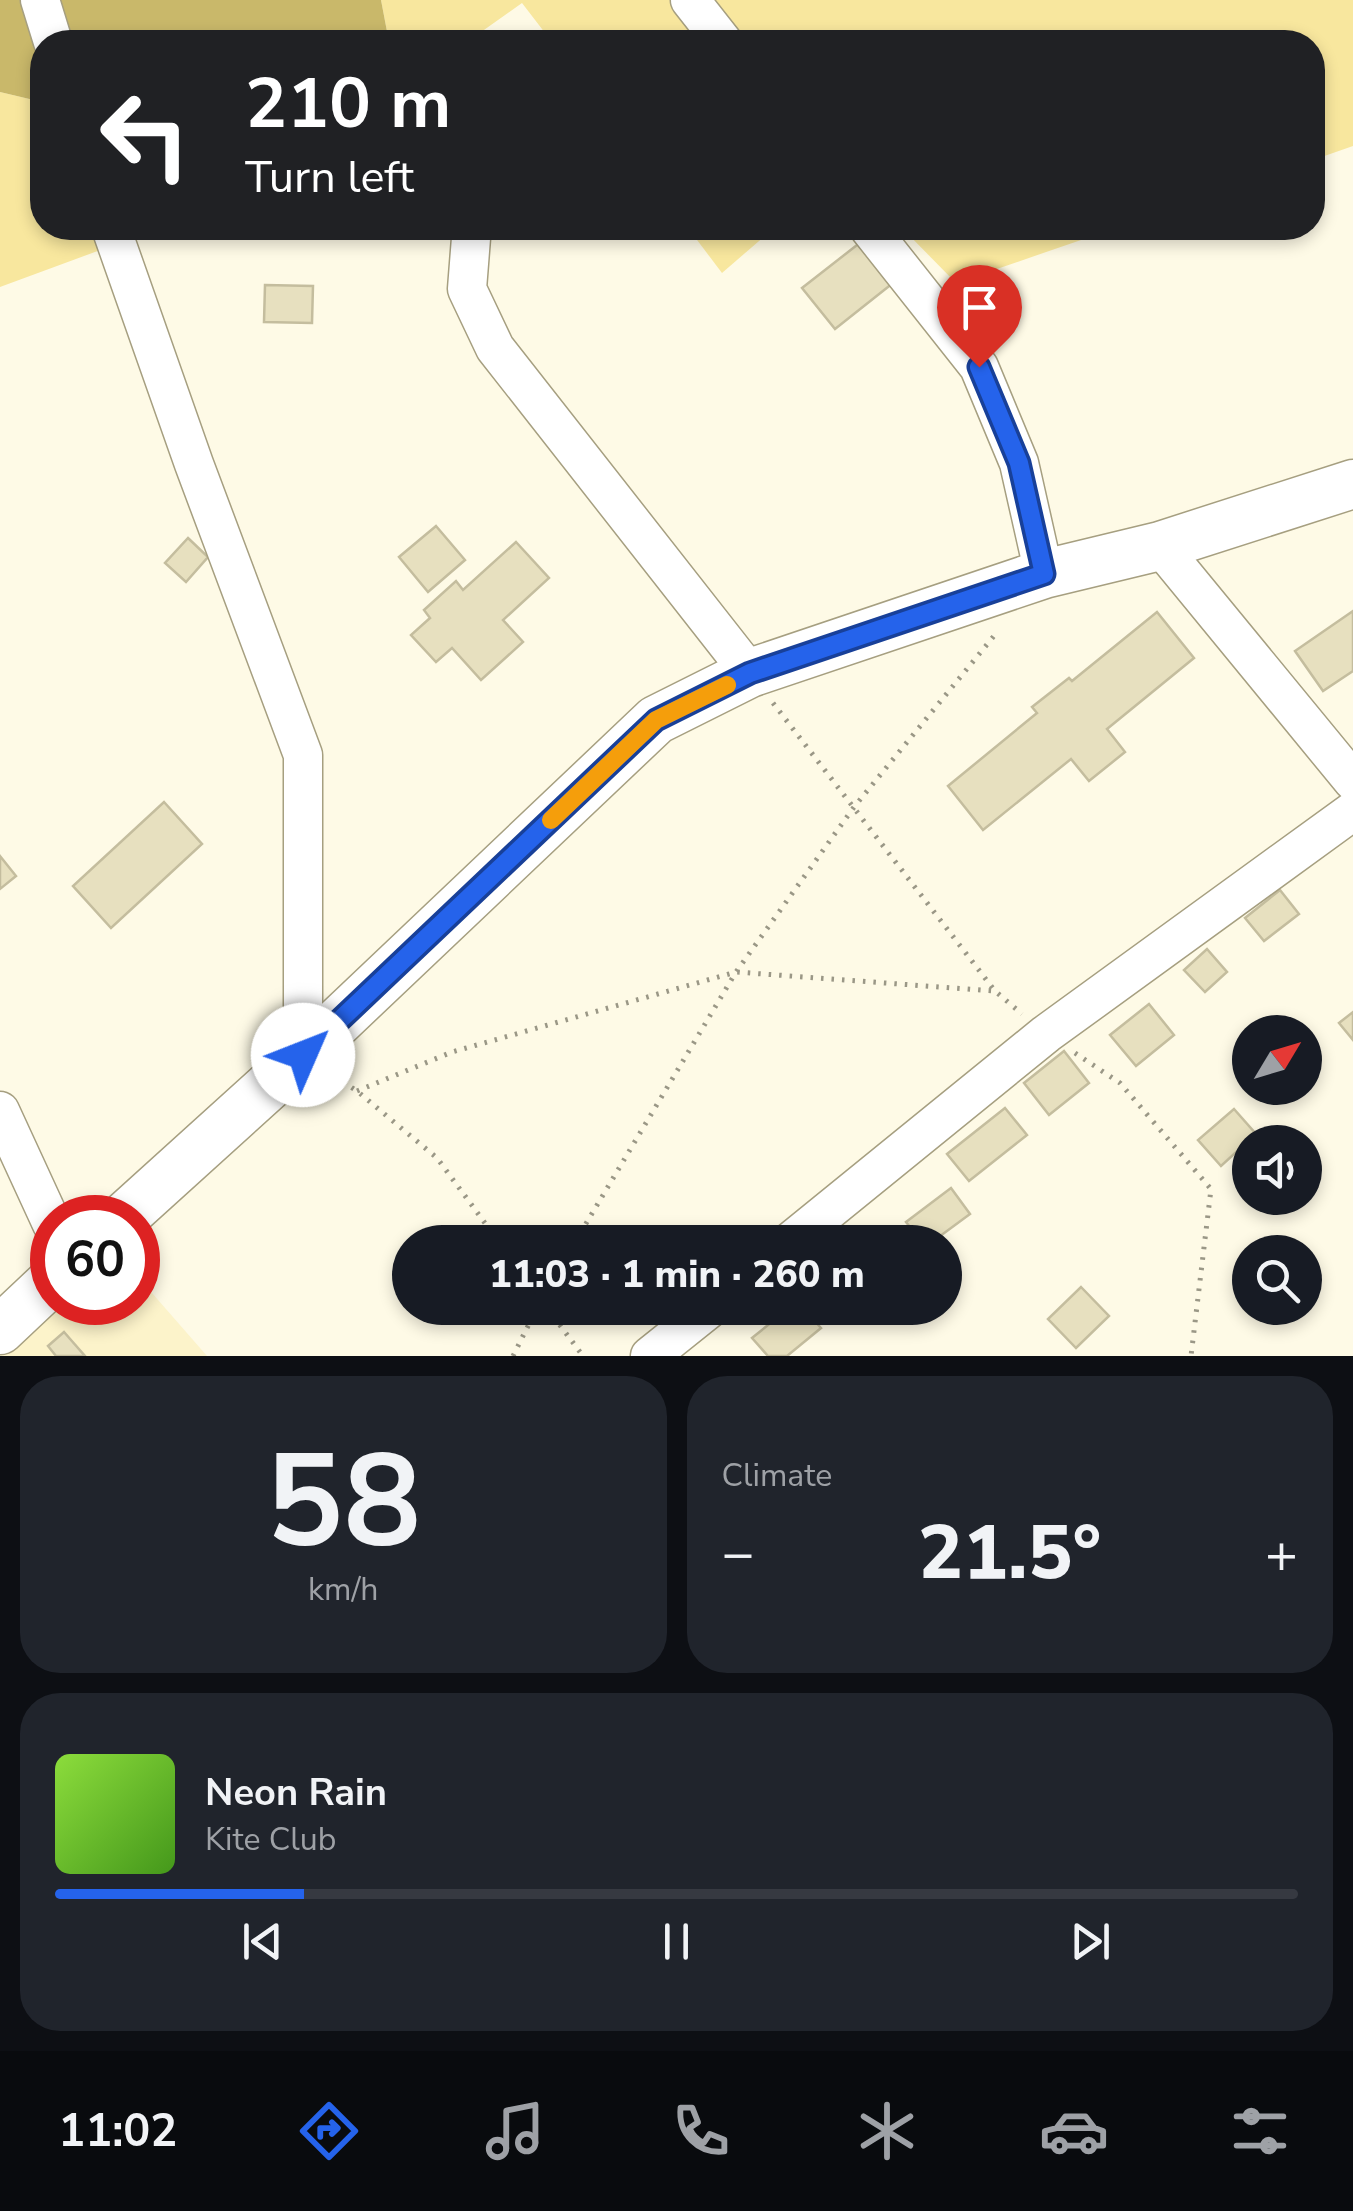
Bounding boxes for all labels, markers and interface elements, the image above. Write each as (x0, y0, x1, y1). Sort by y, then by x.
text: 210 m (245, 56, 451, 152)
icon: left (80, 70, 210, 200)
text: Turn left (245, 147, 414, 208)
pin (937, 265, 1022, 368)
icon: arrive (952, 280, 1007, 335)
position arrow (251, 1003, 355, 1107)
north arrow (1232, 1015, 1322, 1105)
map controls (1232, 1015, 1322, 1325)
button: sound (1232, 1125, 1322, 1215)
speed limit sign: 60 (30, 1195, 160, 1325)
button: search (1232, 1235, 1322, 1325)
text: 11:03 · 1 min · 260 m (489, 1249, 865, 1300)
text: 58 (265, 1414, 421, 1591)
text: Climate (722, 1454, 832, 1497)
text: 21.5° (918, 1502, 1101, 1604)
text: − (722, 1516, 755, 1591)
text: + (1265, 1516, 1298, 1591)
text: km/h (308, 1568, 379, 1611)
text: Neon Rain (205, 1767, 387, 1818)
text: Kite Club (205, 1818, 336, 1861)
icon: previous (235, 1914, 290, 1969)
icon: pause (649, 1914, 704, 1969)
icon: next (1063, 1914, 1118, 1969)
icon: directions (294, 2096, 364, 2166)
icon: music (480, 2096, 550, 2166)
icon: phone (666, 2096, 736, 2166)
icon: climate (852, 2096, 922, 2166)
icon: car (1039, 2096, 1109, 2166)
icon: filters (1225, 2096, 1295, 2166)
text: 11:02 (58, 2101, 177, 2162)

